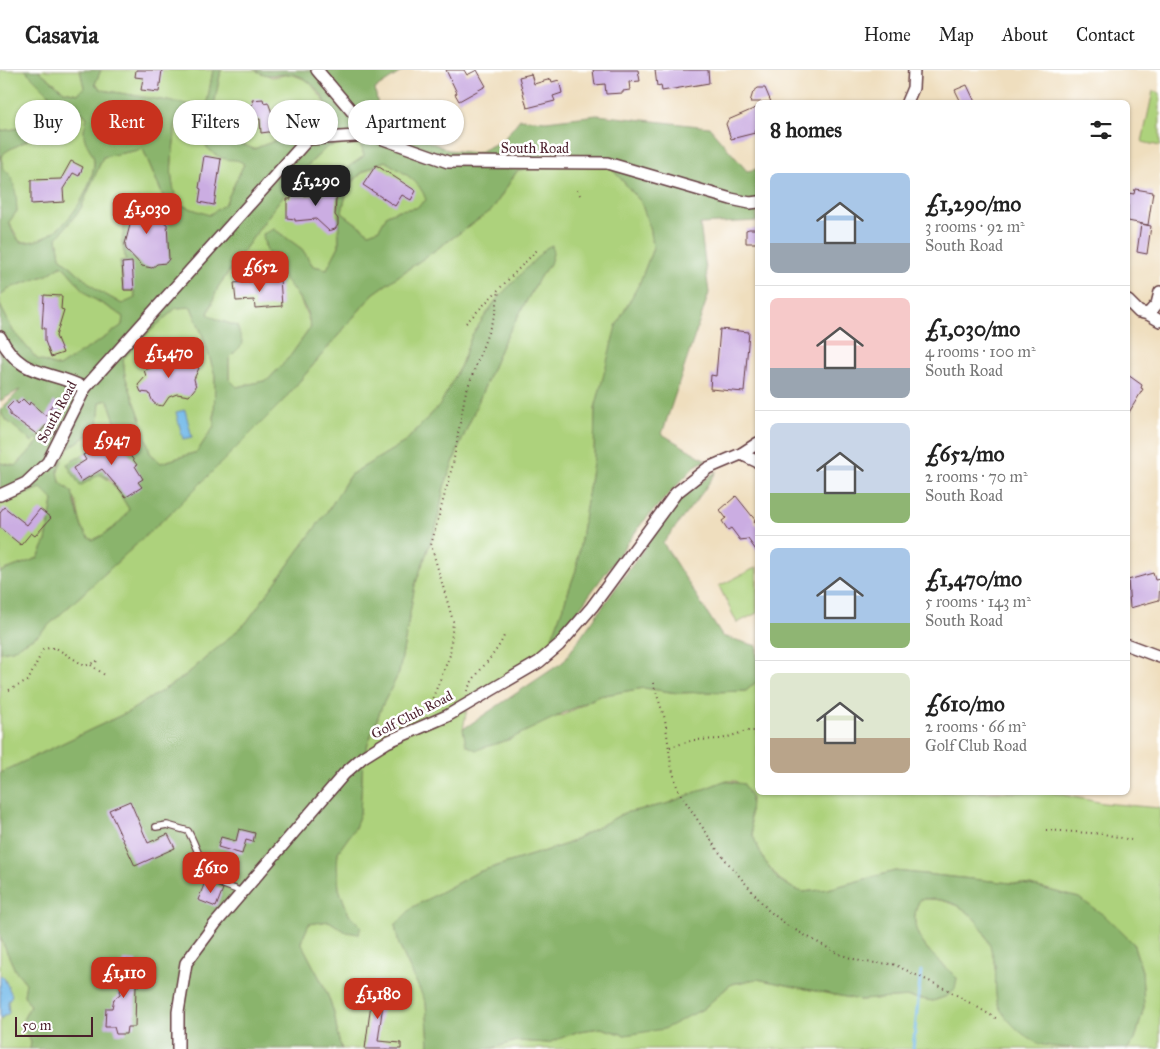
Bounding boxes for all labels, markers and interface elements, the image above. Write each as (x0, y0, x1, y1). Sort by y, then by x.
text: Casavia (25, 20, 99, 50)
text: Home (864, 24, 911, 46)
text: Map (939, 24, 974, 46)
text: About (1002, 24, 1048, 46)
text: Contact (1076, 24, 1135, 46)
chip: Buy (15, 100, 81, 145)
chip: Rent (91, 100, 163, 145)
chip: Filters (173, 100, 258, 145)
chip: New (268, 100, 338, 145)
chip: Apartment (348, 100, 464, 145)
icon: filters (1087, 116, 1115, 144)
text: 8 homes (770, 117, 842, 143)
street label: South Road (501, 140, 569, 157)
pin: £1,290 (275, 164, 357, 207)
text: £1,290 (292, 171, 340, 190)
text: £1,290/mo (925, 191, 1021, 217)
pin: £1,030 (106, 192, 188, 235)
icon: home (810, 193, 870, 253)
text: £1,030 (124, 199, 170, 218)
text: 3 rooms · 92 m² (925, 217, 1025, 236)
text: South Road (925, 236, 1003, 255)
pin: £652 (230, 250, 290, 293)
text: £652 (243, 257, 277, 276)
text: £1,030/mo (925, 316, 1020, 342)
icon: home (810, 318, 870, 378)
pin: £1,470 (128, 336, 210, 379)
text: 4 rooms · 100 m² (925, 342, 1036, 361)
text: £1,470 (145, 343, 193, 362)
text: South Road (925, 361, 1003, 380)
street label: South Road (33, 378, 81, 446)
pin: £947 (82, 424, 142, 466)
text: £947 (94, 430, 130, 449)
text: £652/mo (925, 441, 1004, 467)
icon: home (810, 443, 870, 503)
text: 2 rooms · 70 m² (925, 467, 1028, 486)
text: South Road (925, 486, 1003, 505)
text: £1,470/mo (925, 566, 1022, 592)
icon: home (810, 568, 870, 628)
text: 5 rooms · 143 m² (925, 592, 1031, 611)
text: South Road (925, 611, 1003, 630)
street label: Golf Club Road (368, 687, 456, 743)
text: £610/mo (925, 691, 1005, 717)
icon: home (810, 693, 870, 753)
text: 2 rooms · 66 m² (925, 717, 1026, 736)
text: Golf Club Road (925, 736, 1027, 755)
pin: £610 (181, 852, 241, 894)
text: £610 (194, 858, 228, 877)
pin: £1,110 (83, 956, 165, 999)
text: £1,110 (102, 963, 146, 982)
pin: £1,180 (337, 978, 419, 1020)
text: £1,180 (355, 984, 401, 1003)
scale bar (15, 1014, 92, 1037)
text: 50 m (22, 1017, 51, 1034)

